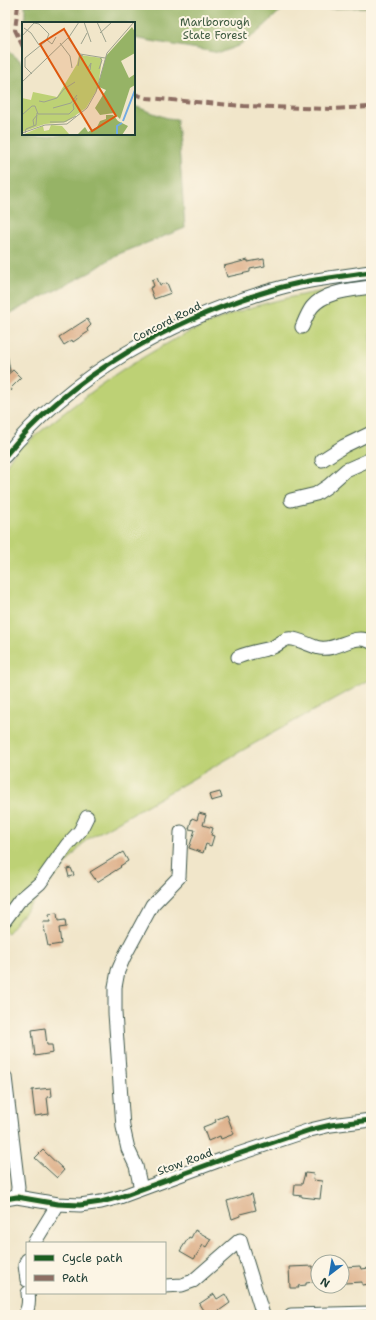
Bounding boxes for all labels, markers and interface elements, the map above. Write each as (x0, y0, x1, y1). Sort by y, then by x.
park label: Marlborough State Forest (180, 15, 250, 43)
inset map (22, 22, 135, 135)
street label: Concord Road (130, 298, 204, 346)
street label: Stow Road (155, 1145, 215, 1179)
legend (26, 1242, 166, 1294)
text: Cycle path (62, 1250, 123, 1266)
north arrow (310, 1254, 350, 1294)
text: Path (62, 1270, 88, 1286)
text: N (317, 1273, 333, 1291)

